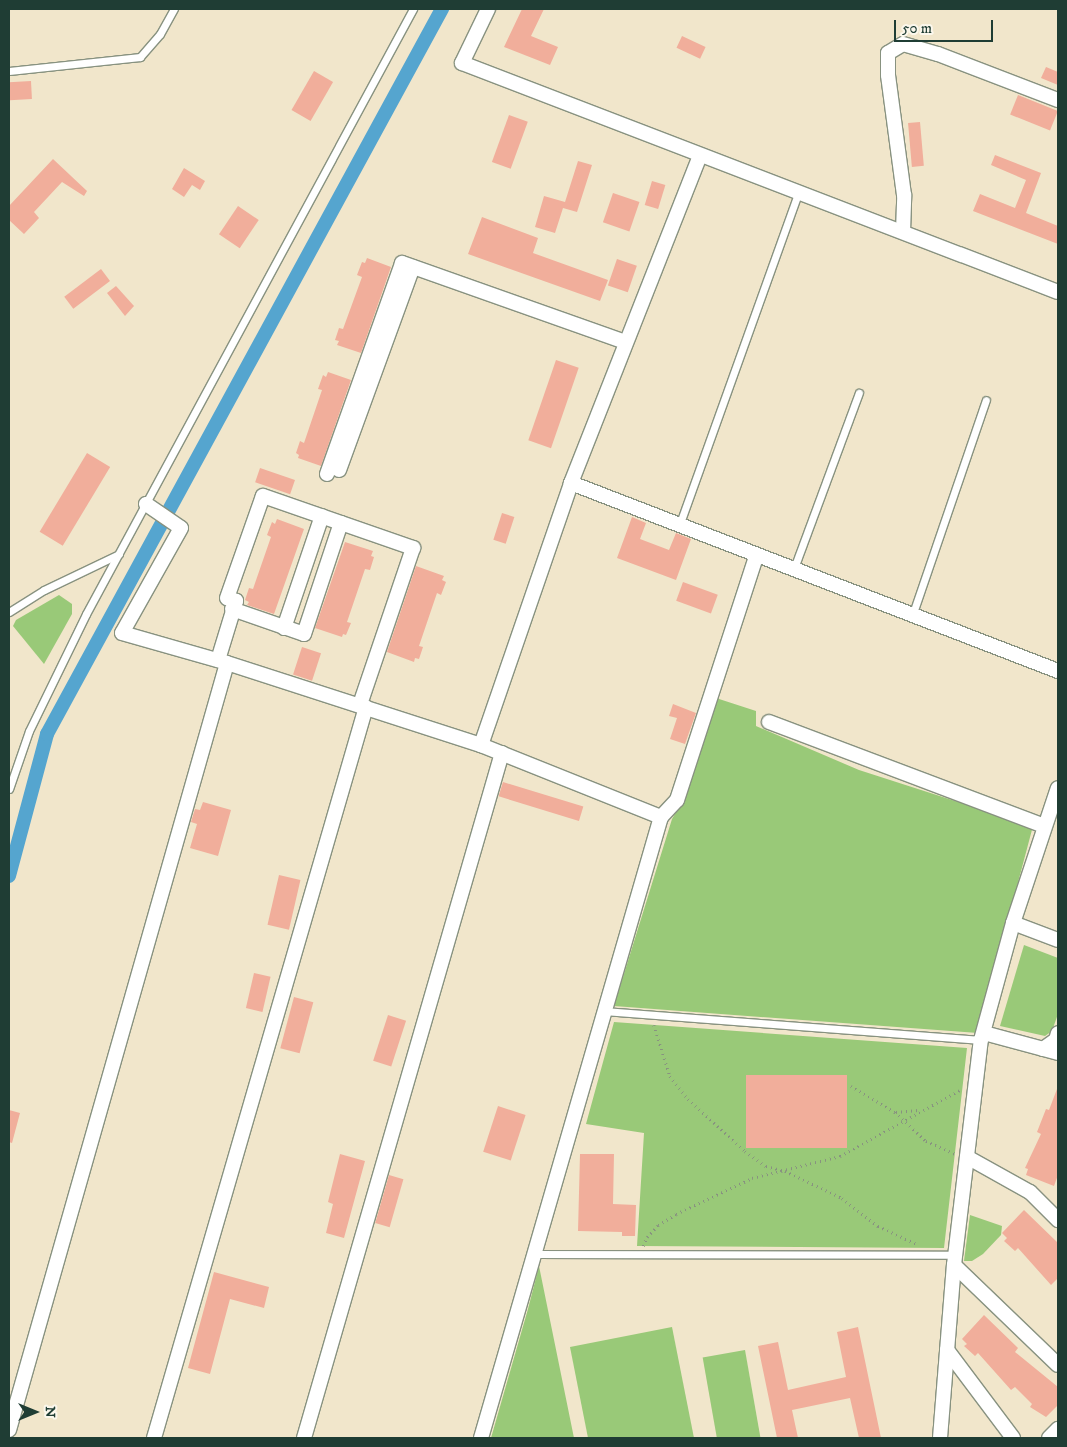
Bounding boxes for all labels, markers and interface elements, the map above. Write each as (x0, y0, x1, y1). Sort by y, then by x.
scale bar (897, 10, 996, 42)
text: 50 m (902, 19, 932, 38)
north arrow (10, 1387, 60, 1437)
text: N (41, 1406, 59, 1418)

